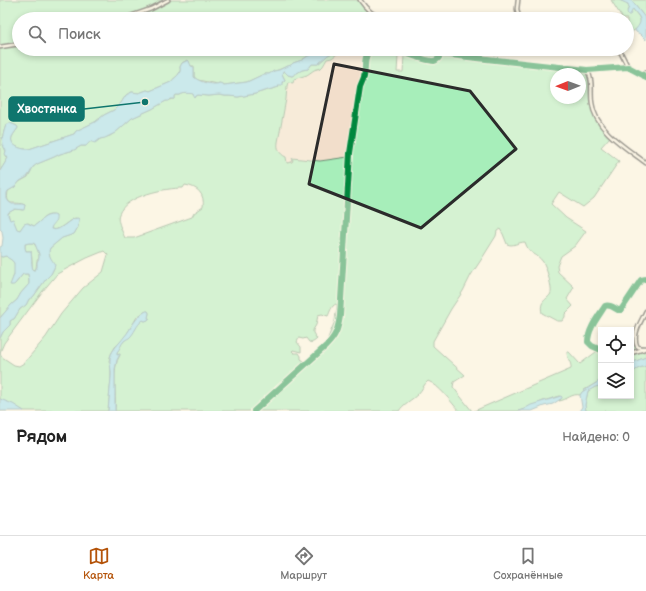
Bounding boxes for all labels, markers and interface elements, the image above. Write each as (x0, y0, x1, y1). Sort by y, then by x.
search box (12, 12, 634, 56)
icon: search (26, 23, 48, 45)
text: Поиск (58, 25, 101, 44)
north arrow (550, 68, 586, 104)
callout: Хвостянка (9, 97, 84, 121)
text: Хвостянка (16, 102, 78, 117)
map controls (598, 327, 634, 399)
button: locate (598, 327, 634, 363)
button: layers (598, 363, 634, 399)
text: Рядом (16, 427, 67, 447)
text: Найдено: 0 (562, 429, 630, 445)
tab: Карта (83, 545, 114, 582)
tab: Маршрут (280, 545, 327, 582)
tab: Сохранённые (493, 545, 563, 582)

